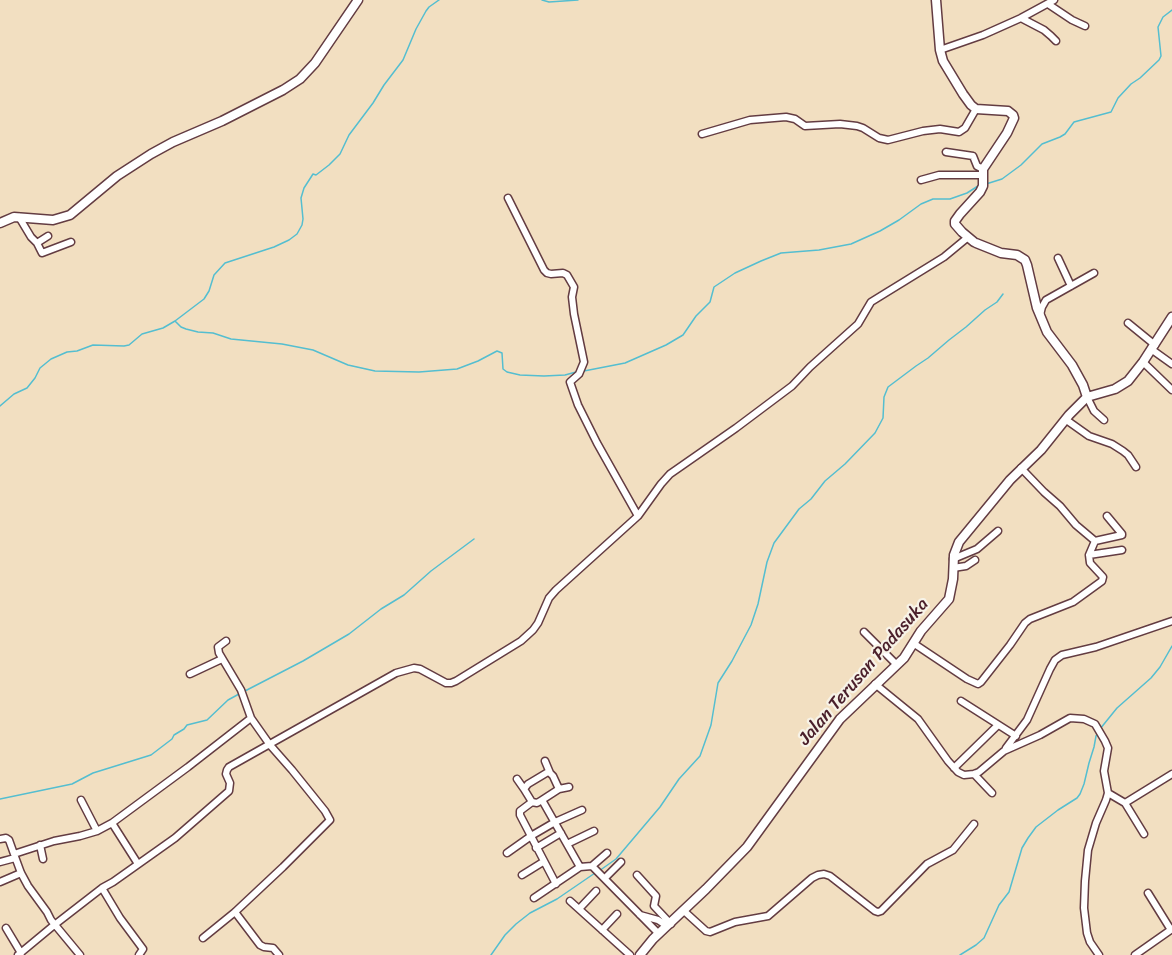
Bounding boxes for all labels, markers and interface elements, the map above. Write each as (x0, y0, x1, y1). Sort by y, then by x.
street label: Jalan Terusan Padasuka (794, 594, 934, 750)

